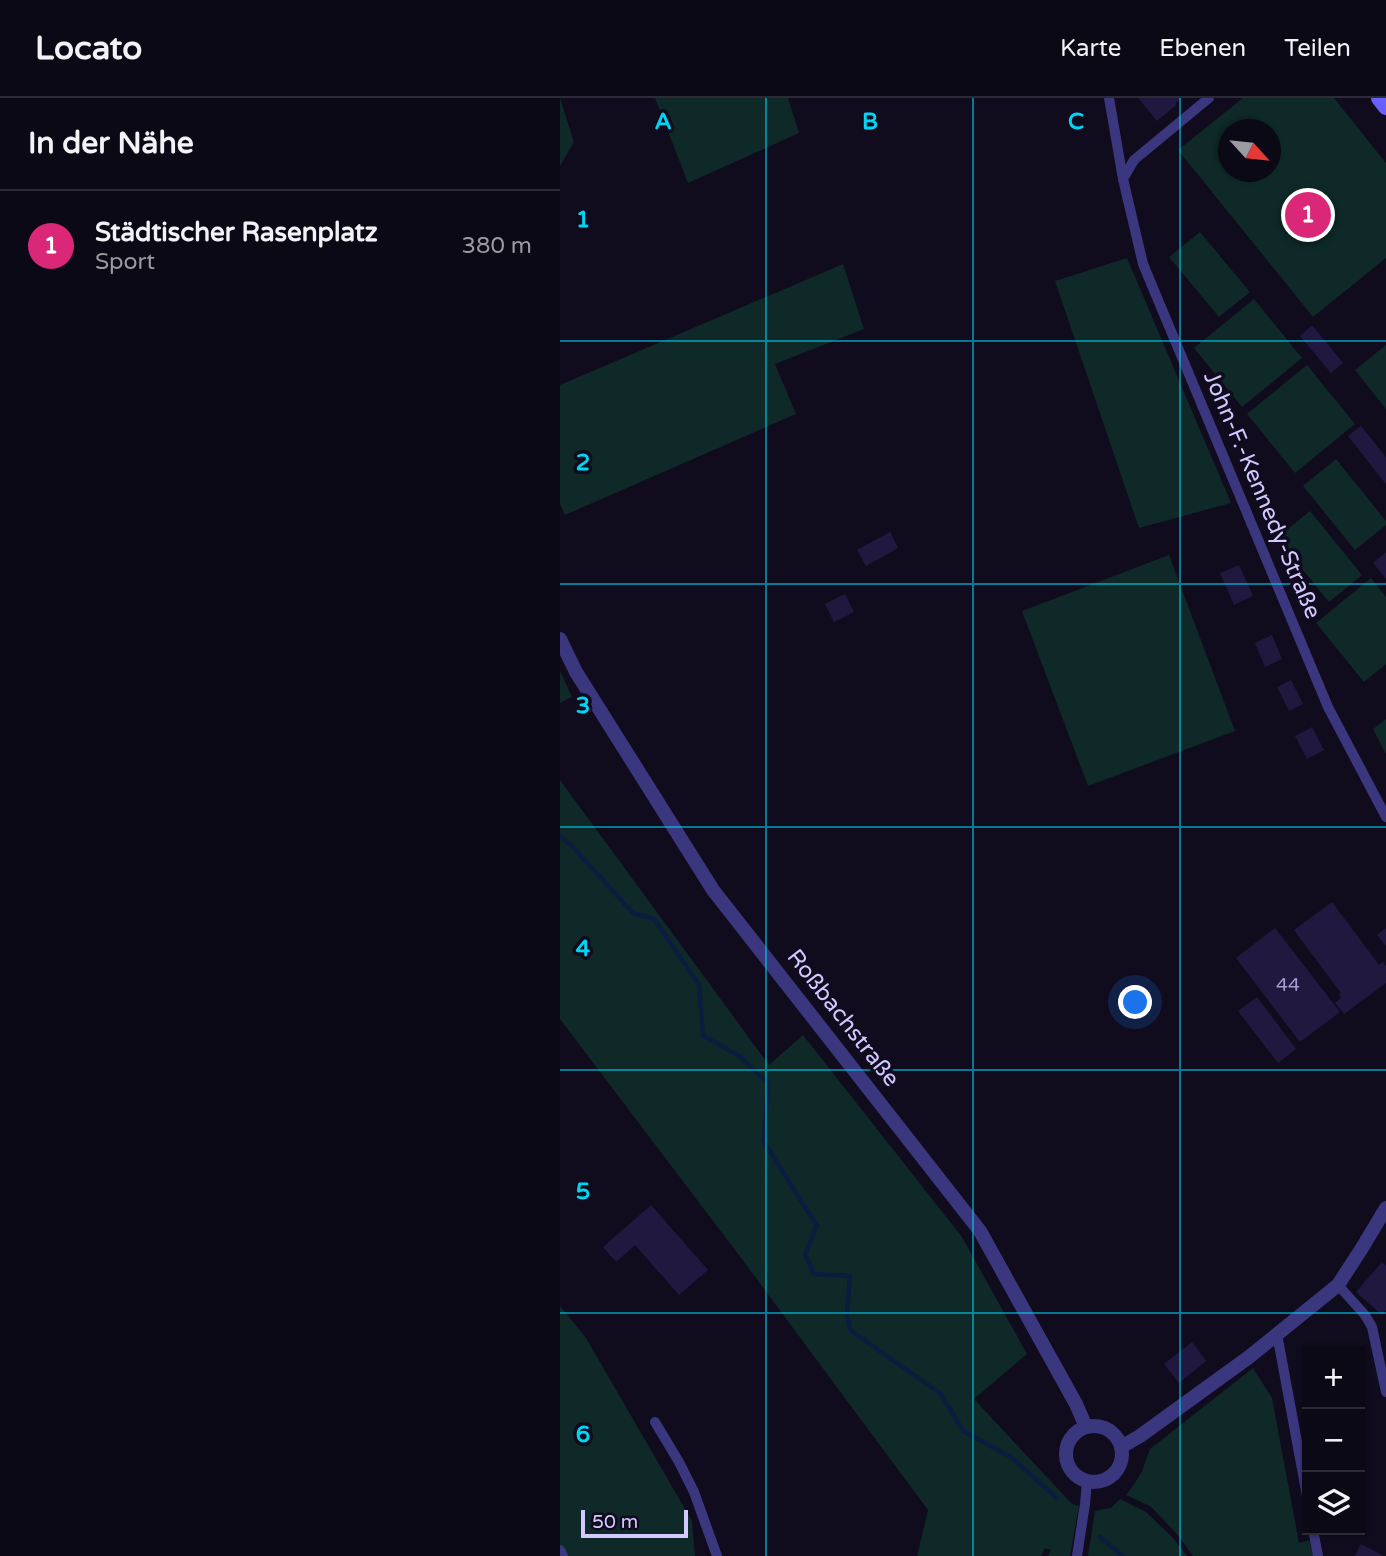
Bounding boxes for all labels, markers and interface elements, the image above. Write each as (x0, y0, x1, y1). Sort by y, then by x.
text: Locato (35, 29, 142, 68)
text: Karte (1060, 34, 1121, 63)
text: Ebenen (1159, 34, 1246, 63)
text: Teilen (1284, 34, 1351, 63)
text: A (654, 108, 672, 136)
text: B (862, 108, 878, 136)
text: C (1068, 108, 1084, 136)
north arrow (1218, 119, 1281, 182)
text: In der Nähe (28, 125, 194, 162)
pin: 1 (1285, 189, 1331, 241)
text: 1 (576, 206, 590, 234)
text: Städtischer Rasenplatz (95, 217, 378, 248)
text: 1 (44, 232, 58, 260)
text: 380 m (462, 232, 532, 260)
text: Sport (95, 248, 155, 276)
street label: John-F.-Kennedy-Straße (1197, 367, 1327, 623)
text: 2 (576, 449, 590, 477)
text: 3 (576, 692, 590, 720)
text: 4 (576, 935, 591, 963)
street label: Roßbachstraße (781, 944, 905, 1092)
house number: 44 (1276, 974, 1300, 996)
your location (1118, 985, 1152, 1019)
text: 5 (576, 1178, 590, 1206)
map controls (1302, 1346, 1365, 1535)
button: + (1302, 1346, 1365, 1409)
button: − (1302, 1409, 1365, 1472)
text: 6 (576, 1421, 590, 1449)
button: layers (1302, 1472, 1365, 1535)
scale bar (581, 1507, 688, 1539)
text: 50 m (592, 1511, 638, 1533)

